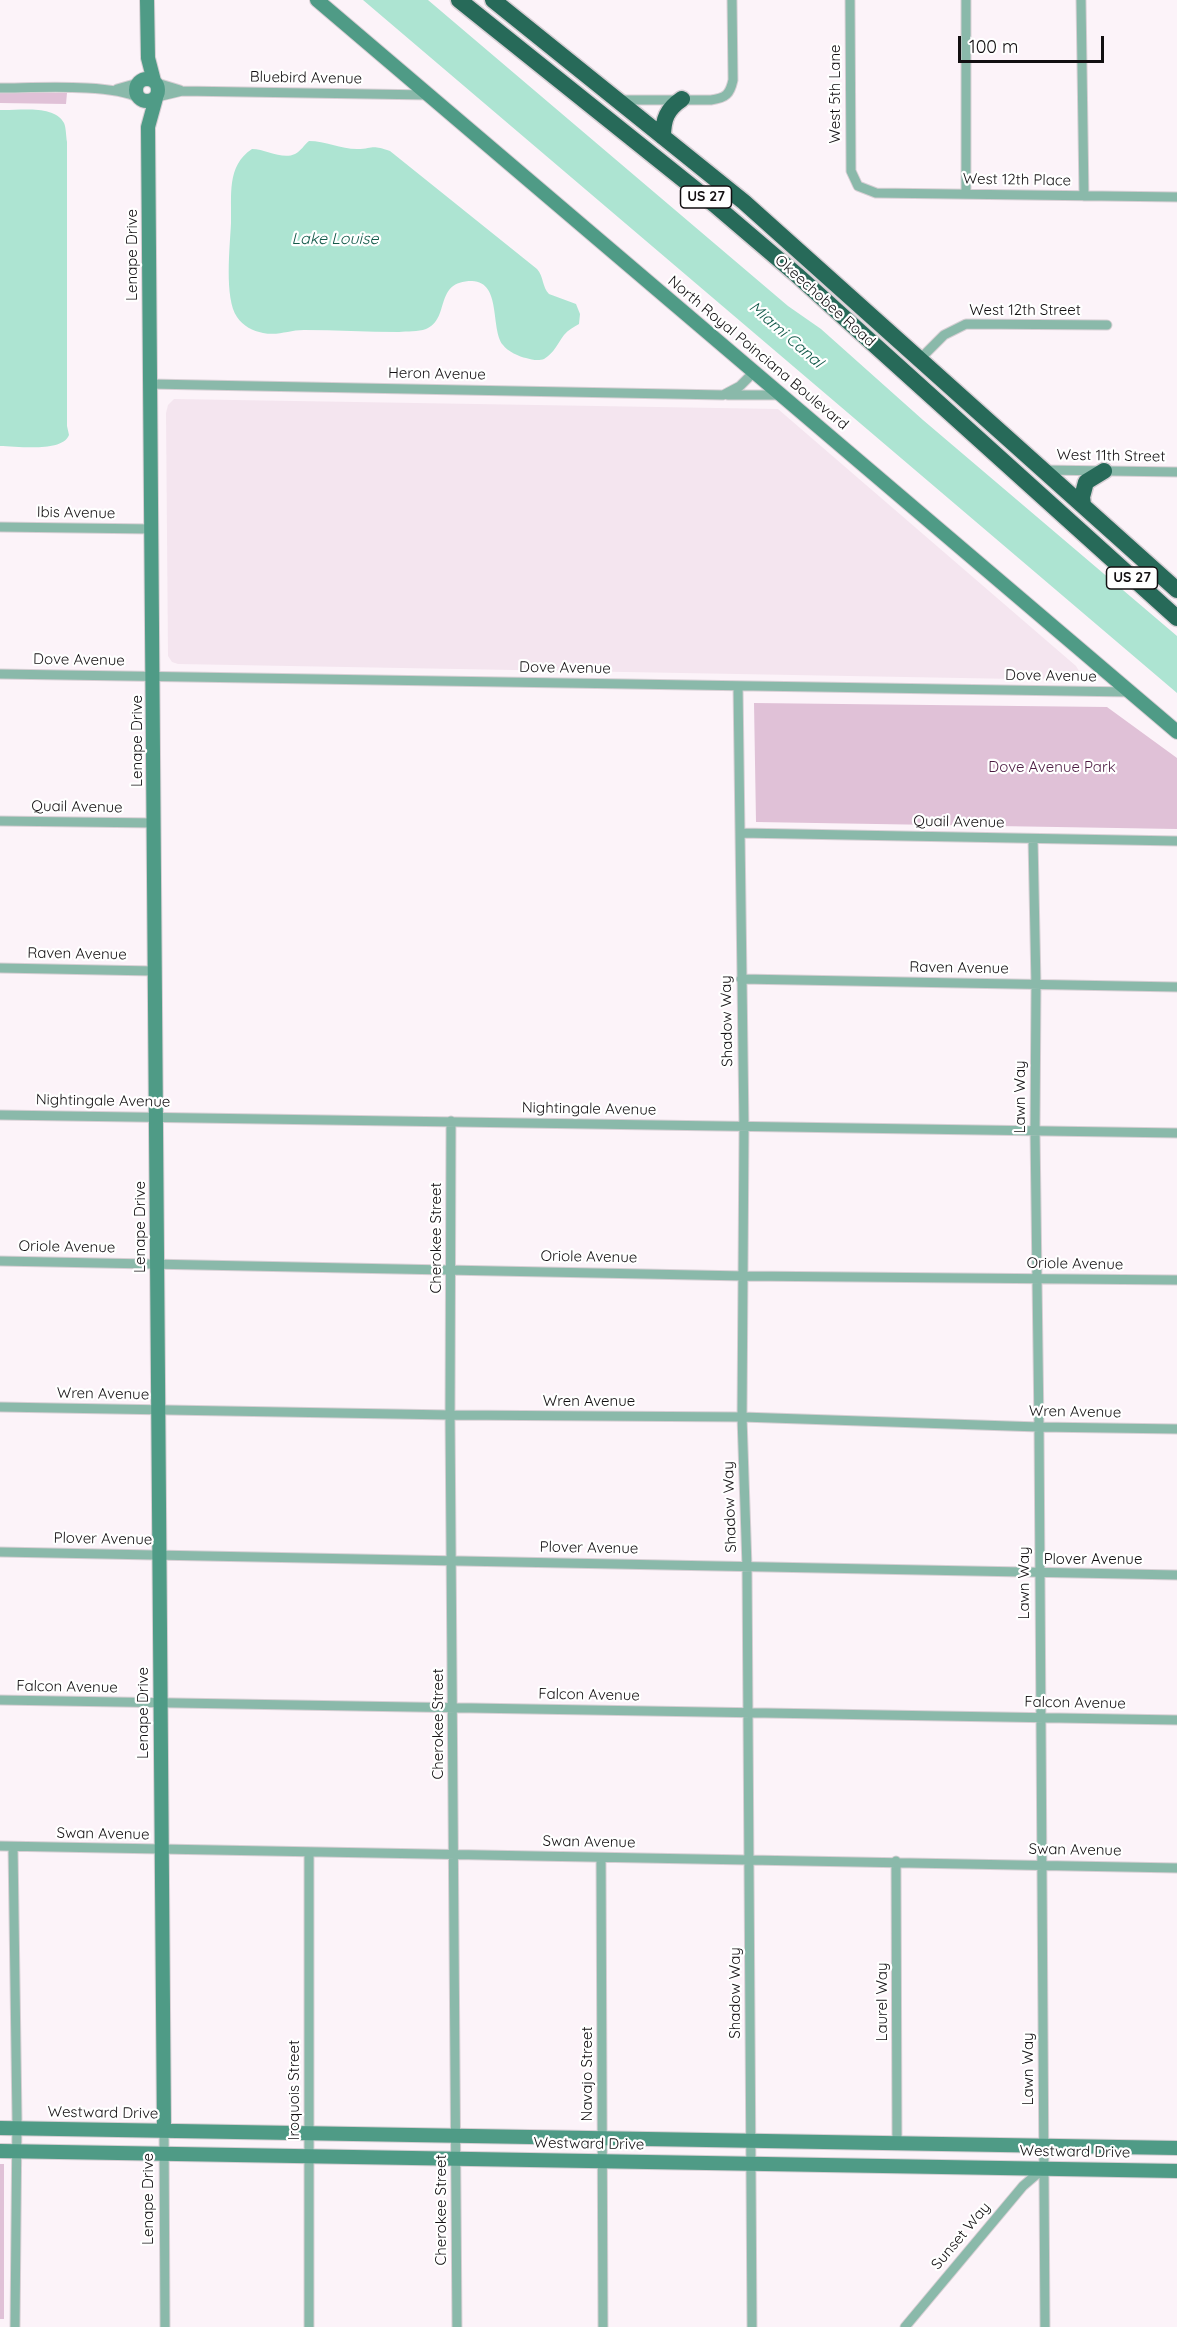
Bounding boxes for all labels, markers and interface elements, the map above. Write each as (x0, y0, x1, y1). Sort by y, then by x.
scale bar (961, 24, 1106, 62)
text: 100 m (969, 35, 1018, 58)
street label: West 5th Lane (826, 44, 844, 144)
street label: Bluebird Avenue (250, 68, 362, 88)
street label: West 12th Place (963, 170, 1071, 190)
road number: US 27 (680, 186, 732, 208)
street label: Lenape Drive (123, 209, 141, 301)
water label: Lake Louise (291, 229, 379, 249)
street label: Okeechobee Road (771, 251, 879, 351)
street label: North Royal Poinciana Boulevard (664, 272, 852, 434)
water label: Miami Canal (745, 298, 827, 372)
street label: West 12th Street (969, 301, 1081, 319)
street label: Heron Avenue (388, 364, 486, 384)
street label: West 11th Street (1056, 446, 1166, 466)
street label: Ibis Avenue (37, 503, 115, 523)
road number: US 27 (1106, 567, 1158, 589)
street label: Dove Avenue (33, 650, 125, 670)
street label: Dove Avenue (519, 658, 611, 678)
street label: Dove Avenue (1005, 666, 1097, 686)
street label: Lenape Drive (128, 695, 146, 787)
park label: Dove Avenue Park (988, 758, 1116, 776)
street label: Quail Avenue (31, 797, 123, 817)
street label: Quail Avenue (913, 812, 1005, 832)
street label: Raven Avenue (27, 944, 127, 964)
street label: Raven Avenue (909, 958, 1009, 978)
street label: Shadow Way (717, 975, 737, 1067)
street label: Lawn Way (1011, 1061, 1029, 1133)
street label: Nightingale Avenue (36, 1091, 170, 1111)
street label: Nightingale Avenue (522, 1099, 656, 1119)
street label: Lenape Drive (131, 1181, 149, 1273)
street label: Cherokee Street (427, 1182, 445, 1294)
street label: Oriole Avenue (18, 1237, 116, 1257)
street label: Oriole Avenue (540, 1247, 638, 1267)
street label: Oriole Avenue (1026, 1254, 1124, 1274)
street label: Wren Avenue (57, 1384, 149, 1404)
street label: Wren Avenue (543, 1392, 635, 1410)
street label: Wren Avenue (1029, 1402, 1121, 1422)
street label: Shadow Way (719, 1461, 741, 1553)
street label: Plover Avenue (53, 1529, 153, 1549)
street label: Plover Avenue (539, 1538, 639, 1558)
street label: Lawn Way (1015, 1547, 1033, 1619)
street label: Plover Avenue (1044, 1550, 1142, 1568)
street label: Lenape Drive (134, 1667, 152, 1759)
street label: Cherokee Street (429, 1668, 447, 1780)
street label: Falcon Avenue (16, 1677, 118, 1697)
street label: Falcon Avenue (538, 1685, 640, 1705)
street label: Falcon Avenue (1024, 1693, 1126, 1713)
street label: Swan Avenue (56, 1824, 150, 1844)
street label: Swan Avenue (542, 1832, 636, 1852)
street label: Swan Avenue (1028, 1840, 1122, 1860)
street label: Shadow Way (726, 1947, 744, 2039)
street label: Laurel Way (873, 1963, 891, 2041)
street label: Navajo Street (578, 2026, 596, 2122)
street label: Lawn Way (1019, 2033, 1037, 2105)
street label: Iroquois Street (285, 2040, 303, 2140)
street label: Westward Drive (48, 2103, 158, 2123)
street label: Westward Drive (534, 2134, 644, 2154)
street label: Westward Drive (1020, 2142, 1130, 2162)
street label: Lenape Drive (139, 2153, 157, 2245)
street label: Cherokee Street (432, 2154, 450, 2266)
street label: Sunset Way (928, 2199, 994, 2273)

